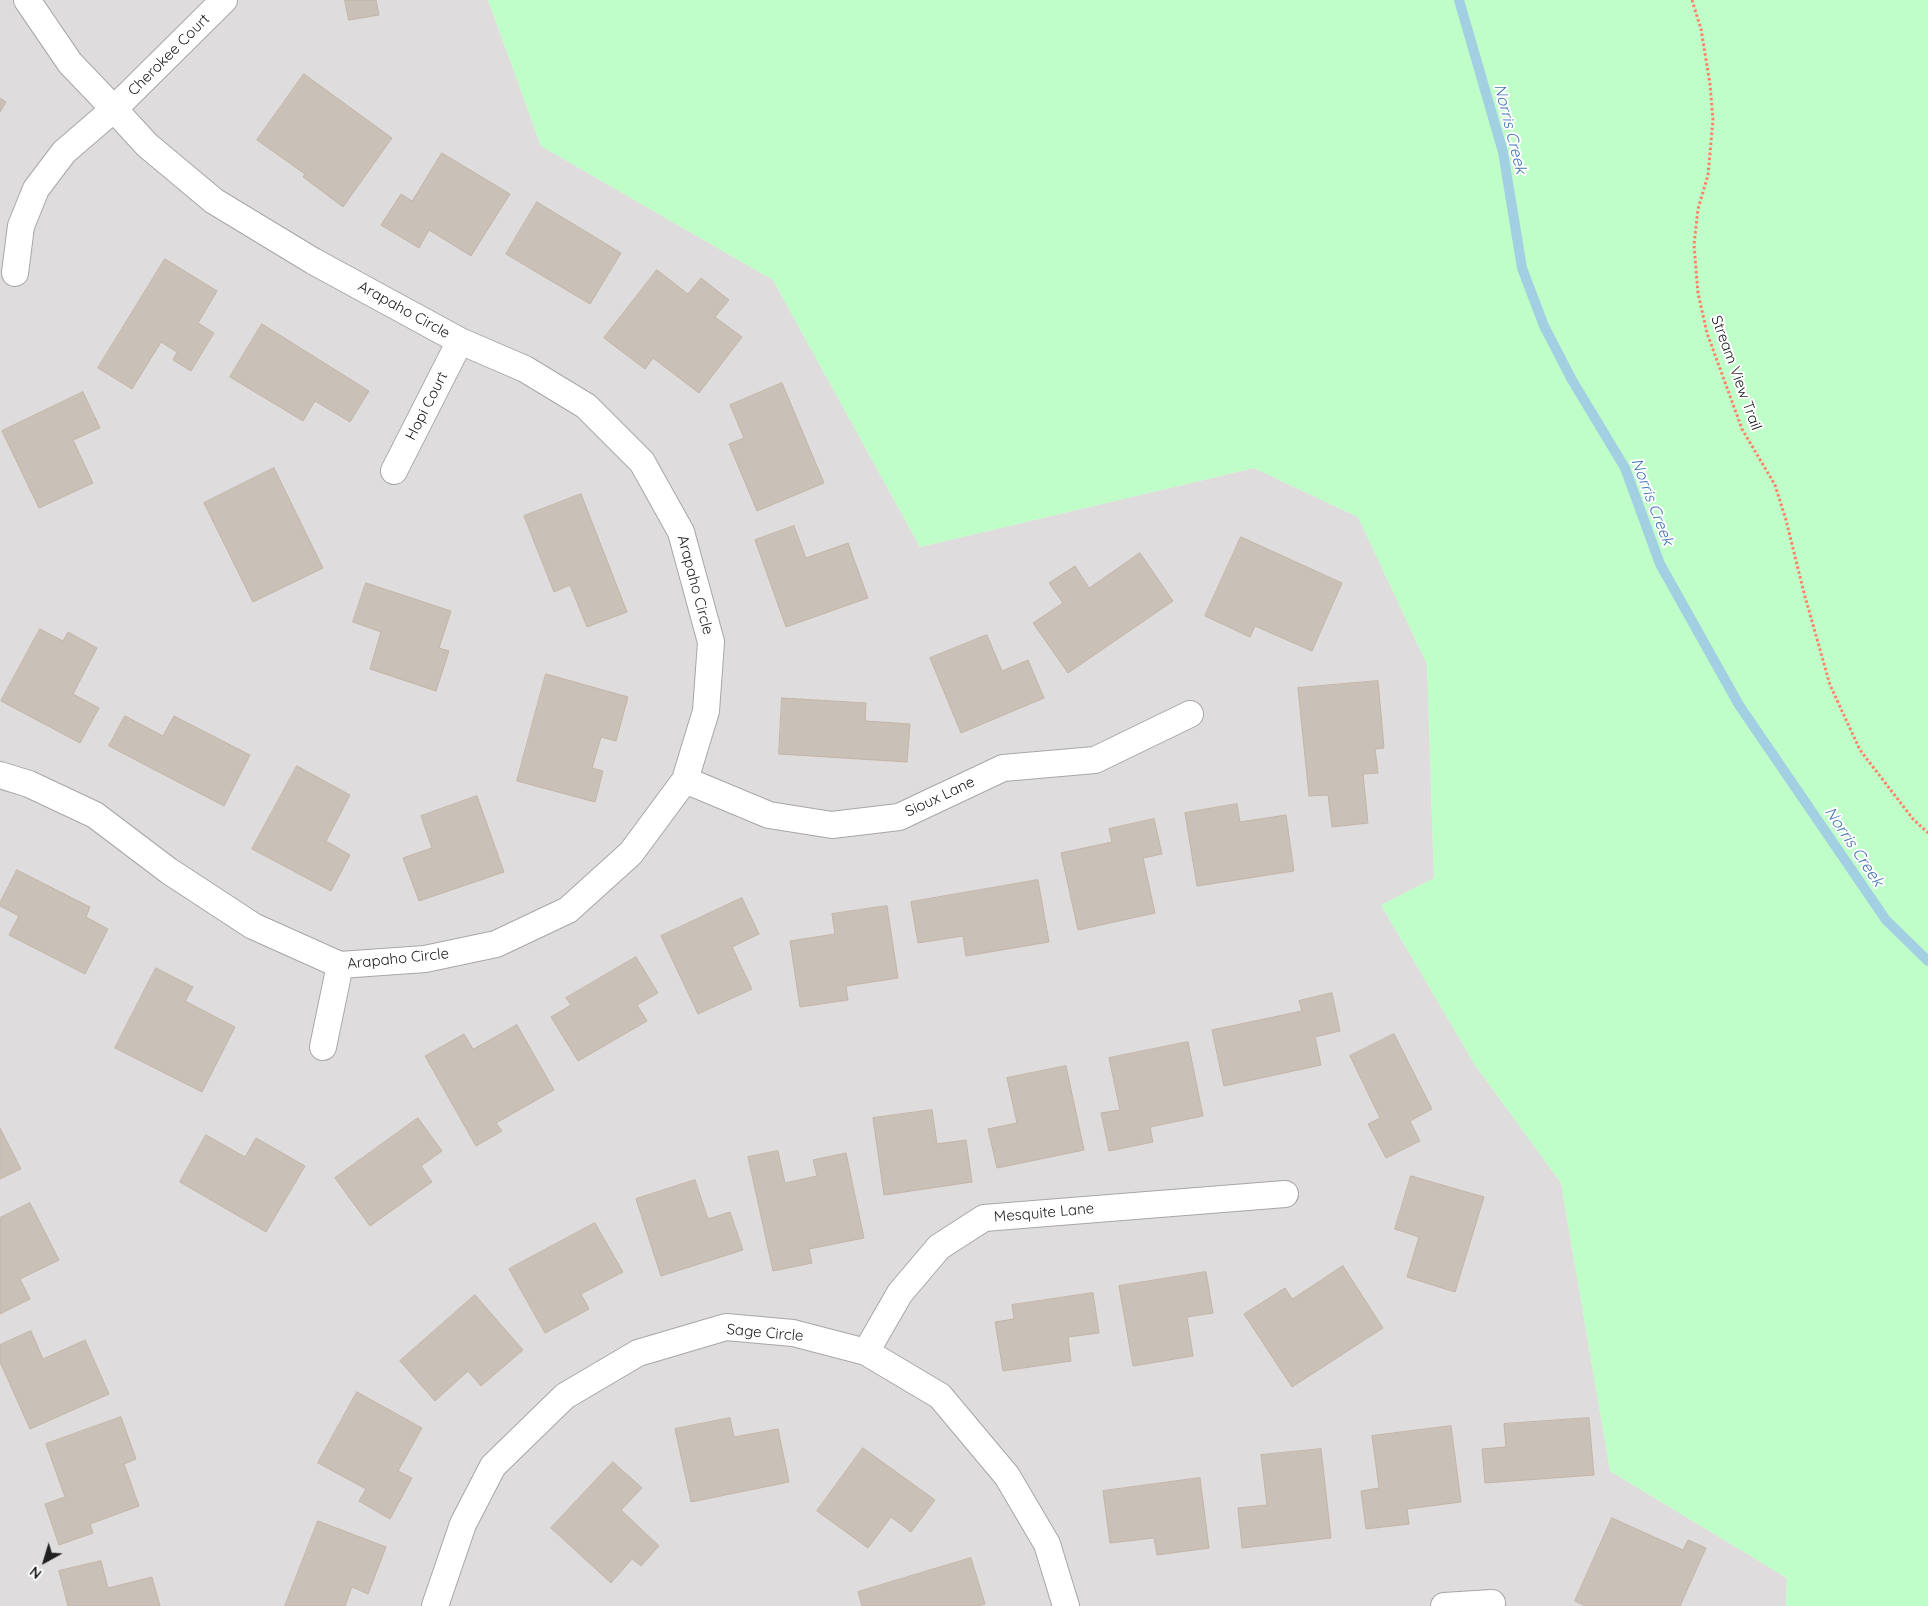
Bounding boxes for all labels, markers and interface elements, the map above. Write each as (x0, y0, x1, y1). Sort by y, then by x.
street label: Cherokee Court (124, 10, 214, 100)
water label: Norris Creek (1490, 82, 1530, 176)
street label: Arapaho Circle (355, 277, 453, 343)
street label: Stream View Trail (1707, 313, 1765, 433)
street label: Hopi Court (402, 369, 452, 443)
water label: Norris Creek (1627, 456, 1677, 548)
street label: Arapaho Circle (673, 533, 717, 637)
street label: Sioux Lane (902, 773, 978, 821)
water label: Norris Creek (1820, 804, 1888, 890)
street label: Arapaho Circle (346, 945, 450, 973)
street label: Mesquite Lane (993, 1200, 1095, 1226)
street label: Sage Circle (726, 1321, 804, 1345)
north arrow (20, 1536, 70, 1586)
text: N (26, 1562, 45, 1583)

